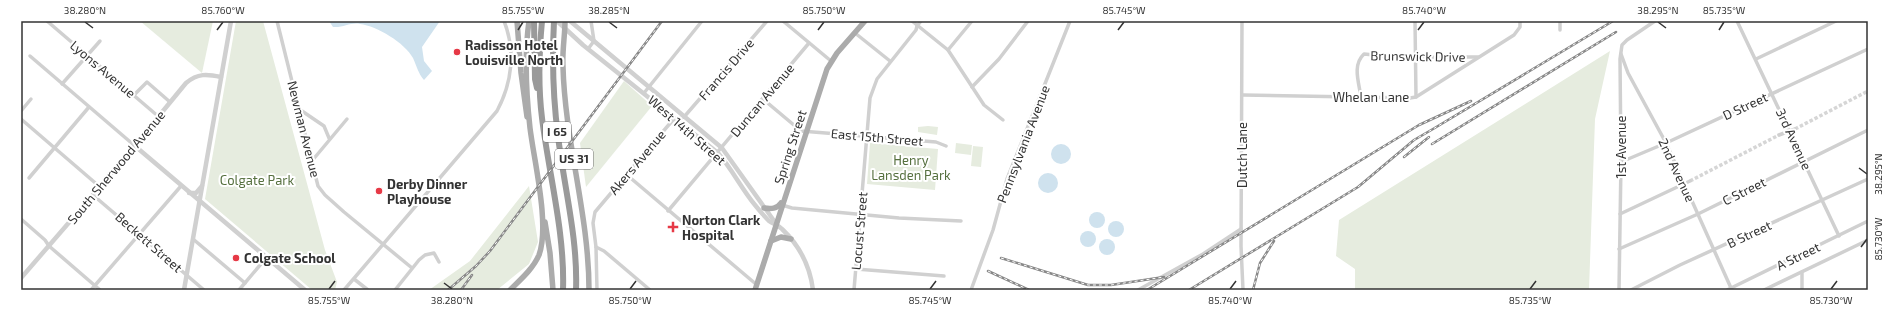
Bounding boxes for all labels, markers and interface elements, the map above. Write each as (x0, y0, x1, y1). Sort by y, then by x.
text: 38.280°N (64, 4, 106, 16)
text: 85.760°W (201, 4, 245, 16)
text: 85.755°W (502, 4, 545, 16)
text: 38.285°N (588, 4, 630, 16)
text: 85.750°W (803, 4, 846, 16)
text: 85.745°W (1102, 4, 1146, 16)
text: 85.740°W (1402, 4, 1446, 16)
text: 38.295°N (1637, 4, 1679, 16)
text: 85.735°W (1703, 4, 1746, 16)
street label: Francis Drive (695, 35, 757, 103)
street label: Lyons Avenue (67, 37, 139, 101)
place label: Radisson Hotel Louisville North (465, 37, 563, 68)
marker: Radisson Hotel Louisville North (452, 47, 462, 57)
street label: Brunswick Drive (1370, 47, 1466, 65)
street label: Duncan Avenue (727, 60, 797, 140)
street label: Newman Avenue (284, 79, 324, 179)
street label: Pennsylvania Avenue (993, 83, 1053, 205)
street label: Whelan Lane (1333, 89, 1409, 105)
street label: D Street (1720, 89, 1770, 123)
street label: West 14th Street (645, 92, 729, 168)
street label: 3rd Avenue (1773, 106, 1815, 172)
street label: South Sherwood Avenue (64, 107, 168, 227)
street label: Spring Street (770, 108, 810, 186)
street label: 1st Avenue (1613, 116, 1629, 178)
road number: I 65 (543, 122, 571, 142)
street label: Dutch Lane (1234, 122, 1250, 188)
street label: East 15th Street (830, 125, 924, 149)
street label: Akers Avenue (605, 126, 669, 198)
street label: 2nd Avenue (1655, 136, 1699, 204)
road number: US 31 (555, 149, 593, 169)
park label: Henry Lansden Park (871, 152, 951, 183)
text: 38.295°N (1872, 153, 1884, 195)
park label: Colgate Park (220, 172, 295, 188)
street label: C Street (1720, 174, 1768, 208)
place label: Derby Dinner Playhouse (387, 176, 468, 207)
marker: Derby Dinner Playhouse (374, 186, 384, 196)
street label: Locust Street (848, 191, 870, 271)
street label: Beckett Street (112, 208, 186, 276)
place label: Norton Clark Hospital (682, 212, 761, 243)
street label: B Street (1724, 217, 1774, 251)
text: 85.730°W (1872, 217, 1884, 261)
marker: Norton Clark Hospital (667, 221, 679, 233)
street label: A Street (1773, 239, 1823, 273)
place label: Colgate School (244, 250, 336, 266)
marker: Colgate School (231, 253, 241, 263)
text: 85.755°W (308, 294, 351, 306)
text: 38.280°N (431, 294, 473, 306)
text: 85.750°W (609, 294, 652, 306)
text: 85.745°W (908, 294, 952, 306)
text: 85.740°W (1208, 294, 1252, 306)
text: 85.735°W (1509, 294, 1552, 306)
text: 85.730°W (1809, 294, 1853, 306)

